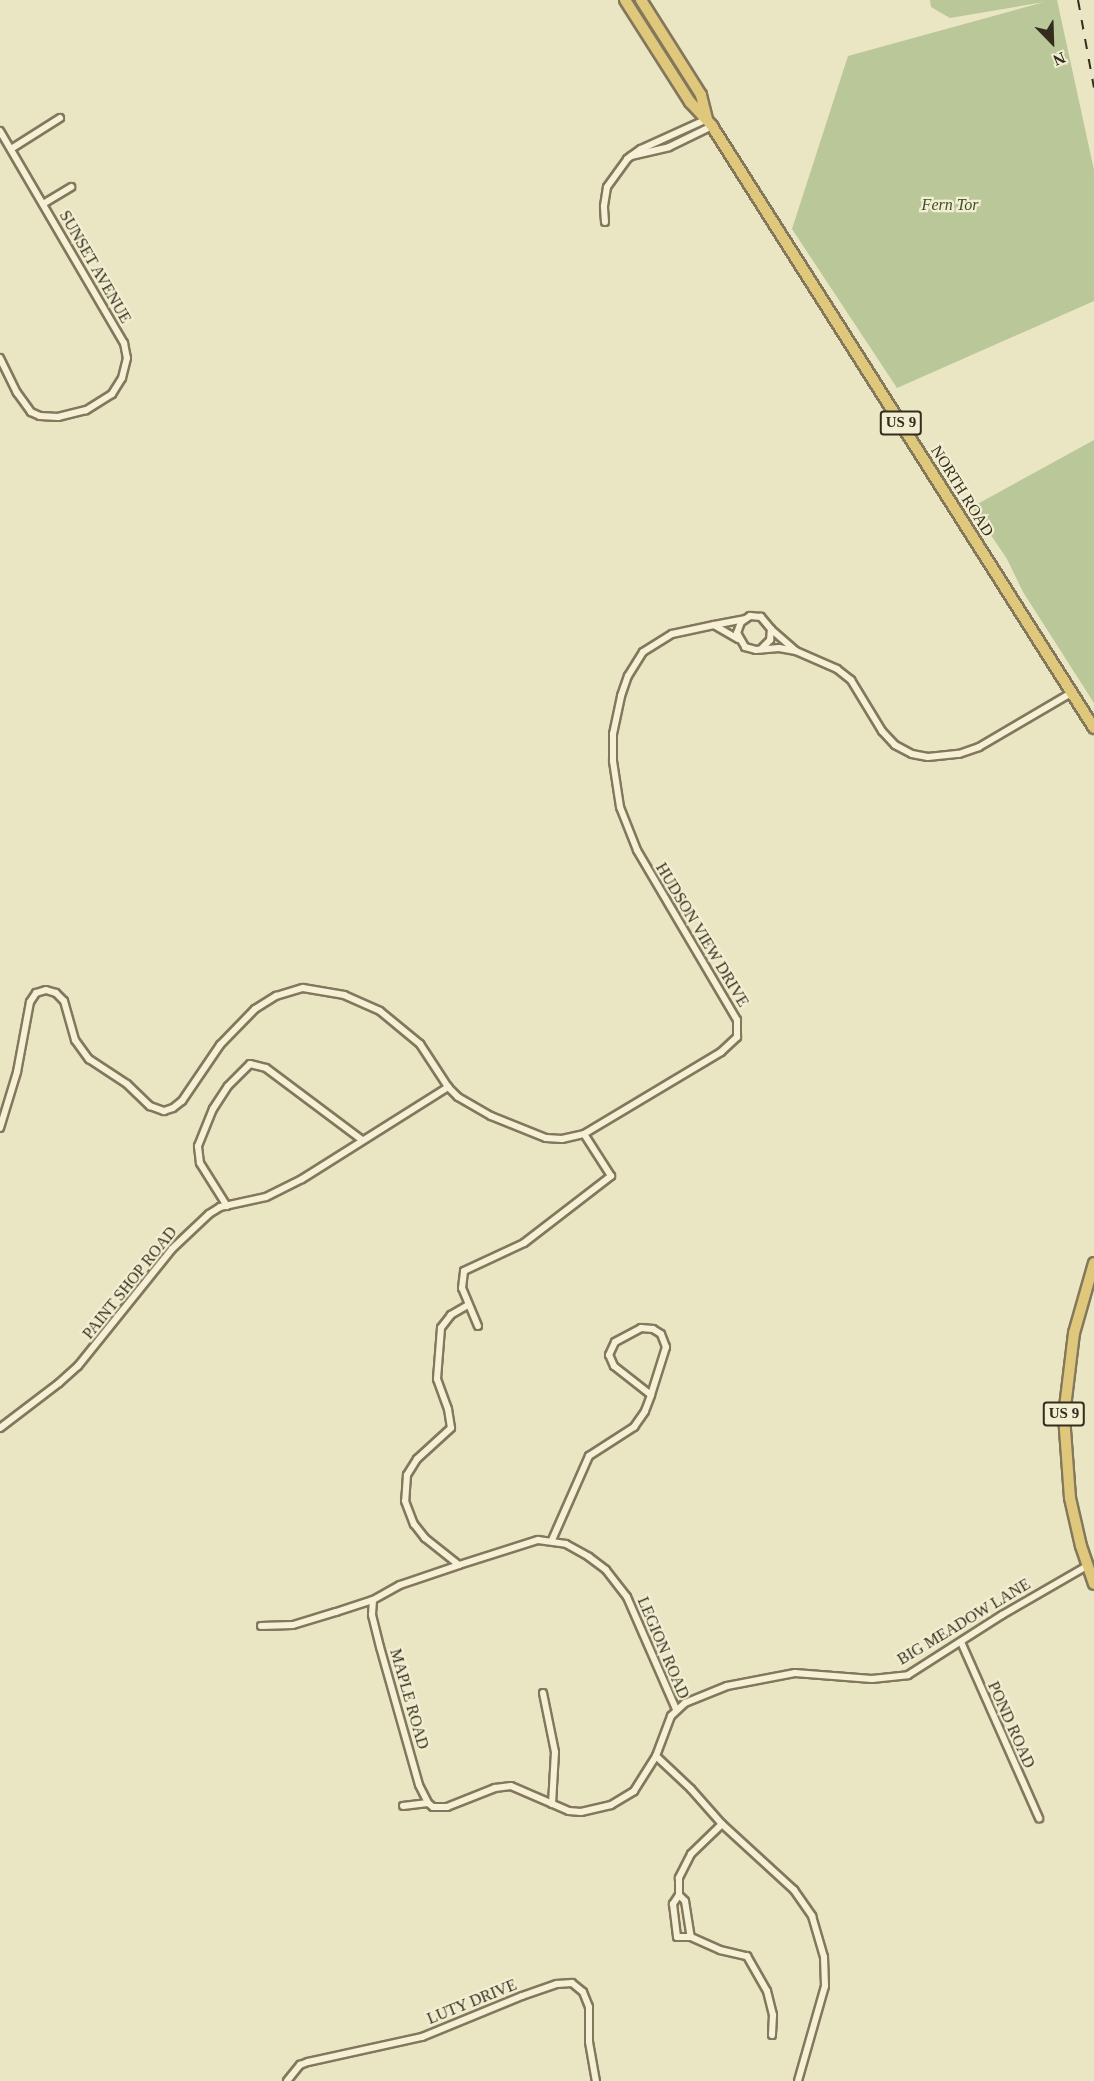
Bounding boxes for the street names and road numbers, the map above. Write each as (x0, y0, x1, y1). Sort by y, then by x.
street label: SUNSET AVENUE (55, 207, 135, 327)
road number: US 9 (878, 411, 924, 435)
street label: NORTH ROAD (926, 442, 998, 540)
street label: HUDSON VIEW DRIVE (651, 859, 753, 1011)
street label: PAINT SHOP ROAD (79, 1223, 181, 1343)
road number: US 9 (1042, 1402, 1086, 1426)
street label: BIG MEADOW LANE (894, 1575, 1034, 1669)
street label: LEGION ROAD (633, 1594, 693, 1702)
street label: MAPLE ROAD (385, 1647, 433, 1751)
street label: POND ROAD (983, 1679, 1039, 1771)
street label: LUTY DRIVE (424, 1975, 520, 2029)

